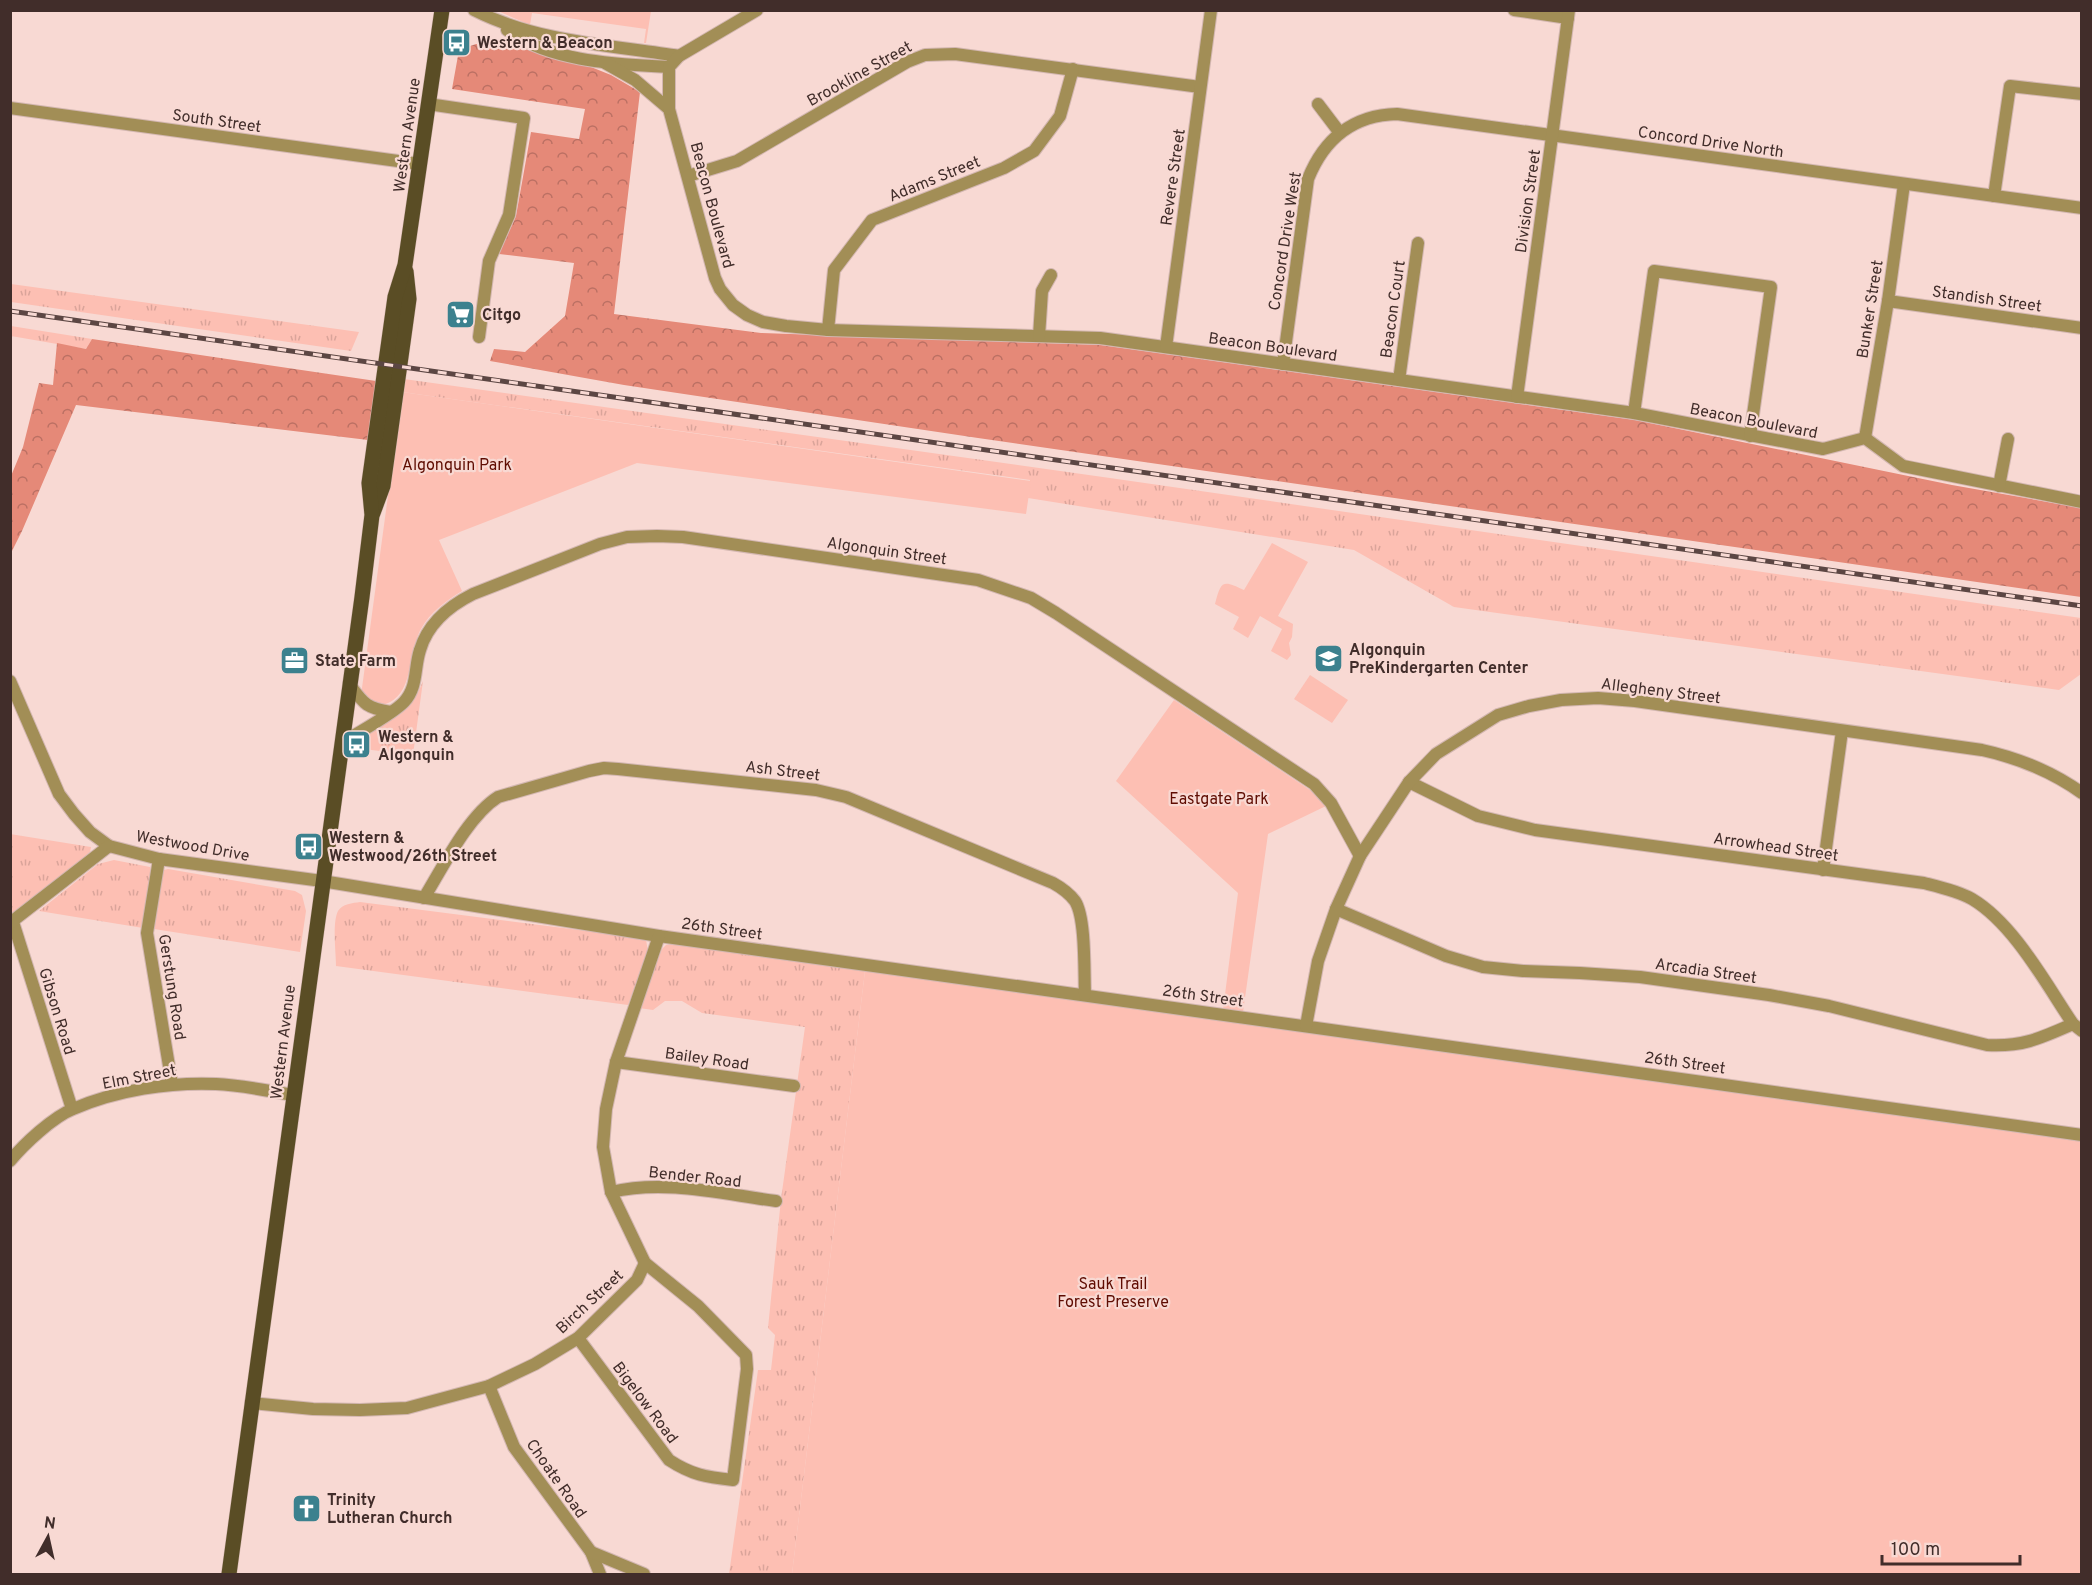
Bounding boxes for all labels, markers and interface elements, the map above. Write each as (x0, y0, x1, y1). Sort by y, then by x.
bus stop icon: Western & Beacon (440, 26, 472, 58)
place label: Western & Beacon (477, 34, 613, 54)
street label: Brookline Street (804, 38, 916, 112)
street label: Western Avenue (390, 77, 426, 194)
street label: South Street (171, 106, 263, 138)
street label: Concord Drive North (1636, 123, 1785, 163)
street label: Revere Street (1157, 128, 1191, 227)
street label: Beacon Boulevard (685, 140, 738, 271)
street label: Division Street (1512, 148, 1546, 254)
street label: Adams Street (886, 152, 984, 207)
street label: Concord Drive West (1265, 170, 1307, 312)
street label: Beacon Court (1377, 259, 1411, 359)
street label: Bunker Street (1853, 259, 1889, 360)
street label: Standish Street (1931, 282, 2043, 318)
supermarket icon: Citgo (445, 298, 477, 330)
place label: Citgo (482, 306, 521, 326)
street label: Beacon Boulevard (1207, 329, 1338, 367)
street label: Beacon Boulevard (1688, 400, 1819, 444)
park label: Algonquin Park (402, 456, 512, 476)
street label: Algonquin Street (825, 534, 948, 570)
place label: Algonquin PreKindergarten Center (1349, 641, 1528, 679)
school or university icon: Algonquin PreKindergarten Center (1312, 642, 1344, 674)
office icon: State Farm (278, 644, 310, 676)
place label: State Farm (315, 652, 396, 672)
street label: Allegheny Street (1600, 675, 1722, 709)
place label: Western & Algonquin (378, 728, 454, 766)
bus stop icon: Western & Algonquin (341, 729, 373, 761)
street label: Ash Street (744, 757, 821, 786)
park label: Eastgate Park (1169, 790, 1269, 810)
street label: Westwood Drive (134, 827, 251, 867)
place label: Western & Westwood/26th Street (329, 829, 497, 867)
street label: Arrowhead Street (1712, 829, 1840, 867)
bus stop icon: Western & Westwood/26th Street (292, 830, 324, 862)
street label: 26th Street (680, 914, 764, 946)
street label: Gerstung Road (153, 933, 189, 1042)
street label: Arcadia Street (1654, 955, 1758, 989)
street label: Gibson Road (33, 966, 79, 1057)
street label: 26th Street (1161, 981, 1245, 1013)
street label: Western Avenue (267, 984, 301, 1101)
street label: Bailey Road (663, 1044, 750, 1076)
street label: 26th Street (1643, 1048, 1727, 1080)
street label: Elm Street (101, 1061, 178, 1095)
street label: Bender Road (647, 1163, 742, 1193)
street label: Birch Street (552, 1266, 628, 1339)
park label: Sauk Trail Forest Preserve (1057, 1275, 1169, 1313)
street label: Bigelow Road (607, 1358, 682, 1448)
street label: Choate Road (521, 1436, 590, 1523)
place label: Trinity Lutheran Church (327, 1491, 453, 1529)
church icon: Trinity Lutheran Church (290, 1492, 322, 1524)
north arrow (18, 1507, 78, 1567)
text: N (43, 1513, 57, 1535)
scale bar (1882, 1528, 2020, 1566)
text: 100 m (1891, 1539, 1940, 1562)

